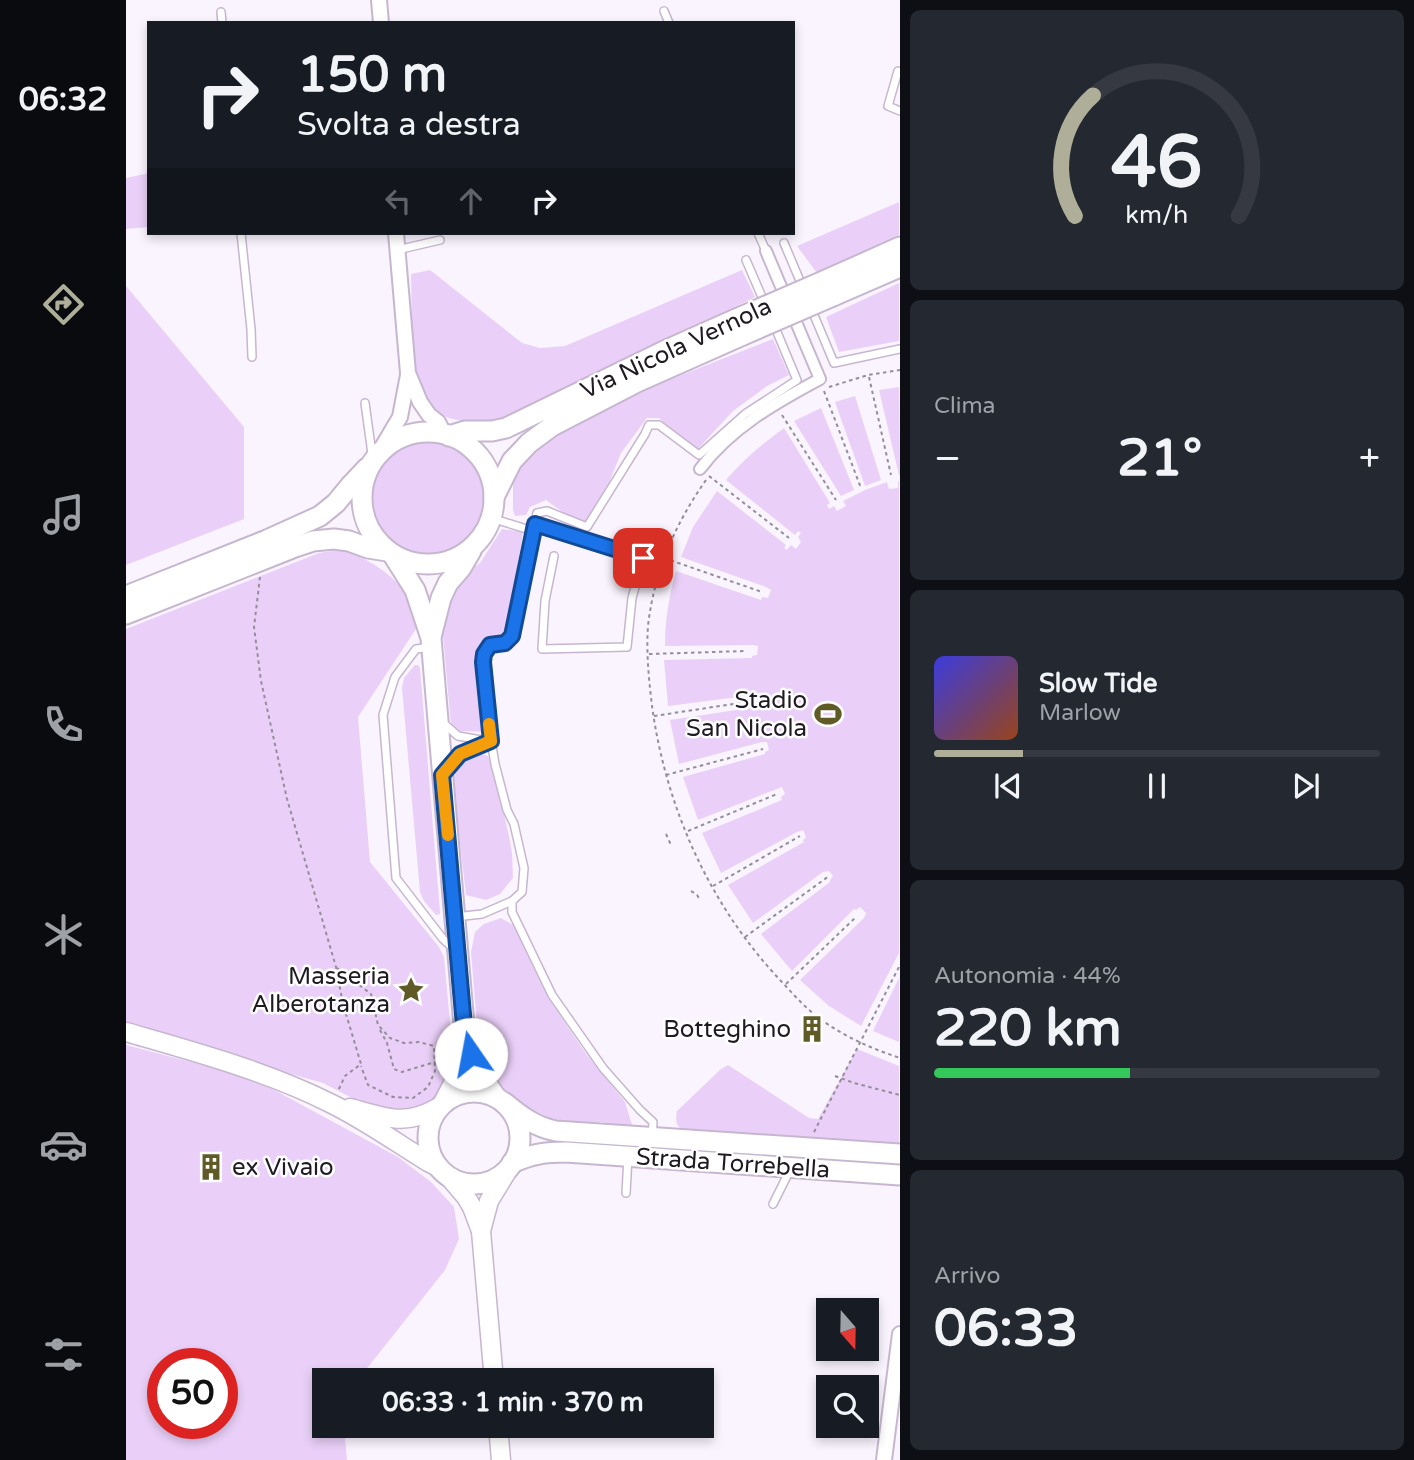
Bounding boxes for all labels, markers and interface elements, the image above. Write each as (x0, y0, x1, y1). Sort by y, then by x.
text: 150 m (297, 46, 447, 105)
icon: right (182, 49, 273, 140)
text: 06:32 (19, 81, 107, 119)
text: Svolta a destra (297, 106, 521, 144)
text: 46 (1111, 119, 1203, 207)
icon: left (379, 182, 417, 220)
icon: ahead (452, 182, 490, 220)
icon: right (525, 182, 563, 220)
text: km/h (1126, 200, 1188, 230)
icon: directions (39, 280, 88, 329)
street label: Via Nicola Vernola (576, 292, 776, 405)
text: Clima (934, 392, 995, 420)
text: 21° (1117, 427, 1202, 490)
text: − (934, 436, 961, 482)
text: + (1359, 436, 1380, 482)
icon: music (39, 490, 88, 539)
pin (613, 528, 673, 588)
icon: arrive (624, 539, 662, 577)
text: Slow Tide (1039, 668, 1157, 699)
place label: Stadio San Nicola (686, 686, 807, 743)
sports icon: Stadio San Nicola (813, 699, 843, 729)
text: Marlow (1039, 699, 1121, 727)
icon: phone (39, 700, 88, 749)
icon: previous (989, 767, 1027, 805)
icon: pause (1138, 767, 1176, 805)
icon: next (1287, 767, 1325, 805)
icon: climate (39, 910, 88, 959)
place label: Masseria Alberotanza (251, 962, 390, 1019)
text: Autonomia · 44% (934, 962, 1121, 990)
place icon: Masseria Alberotanza (396, 975, 426, 1005)
text: 220 km (934, 997, 1122, 1060)
building icon: Botteghino (797, 1014, 827, 1044)
place label: Botteghino (663, 1015, 791, 1044)
position arrow (434, 1017, 508, 1091)
icon: car (39, 1120, 88, 1169)
street label: Strada Torrebella (635, 1142, 831, 1185)
building icon: ex Vivaio (196, 1152, 226, 1182)
place label: ex Vivaio (232, 1153, 334, 1182)
text: Arrivo (934, 1262, 1000, 1290)
text: 06:33 (934, 1297, 1078, 1360)
north arrow (816, 1298, 878, 1362)
map controls (816, 1298, 879, 1438)
icon: filters (39, 1330, 88, 1379)
speed limit sign: 50 (147, 1348, 238, 1439)
button: search (816, 1375, 879, 1438)
text: 06:33 · 1 min · 370 m (382, 1387, 644, 1418)

